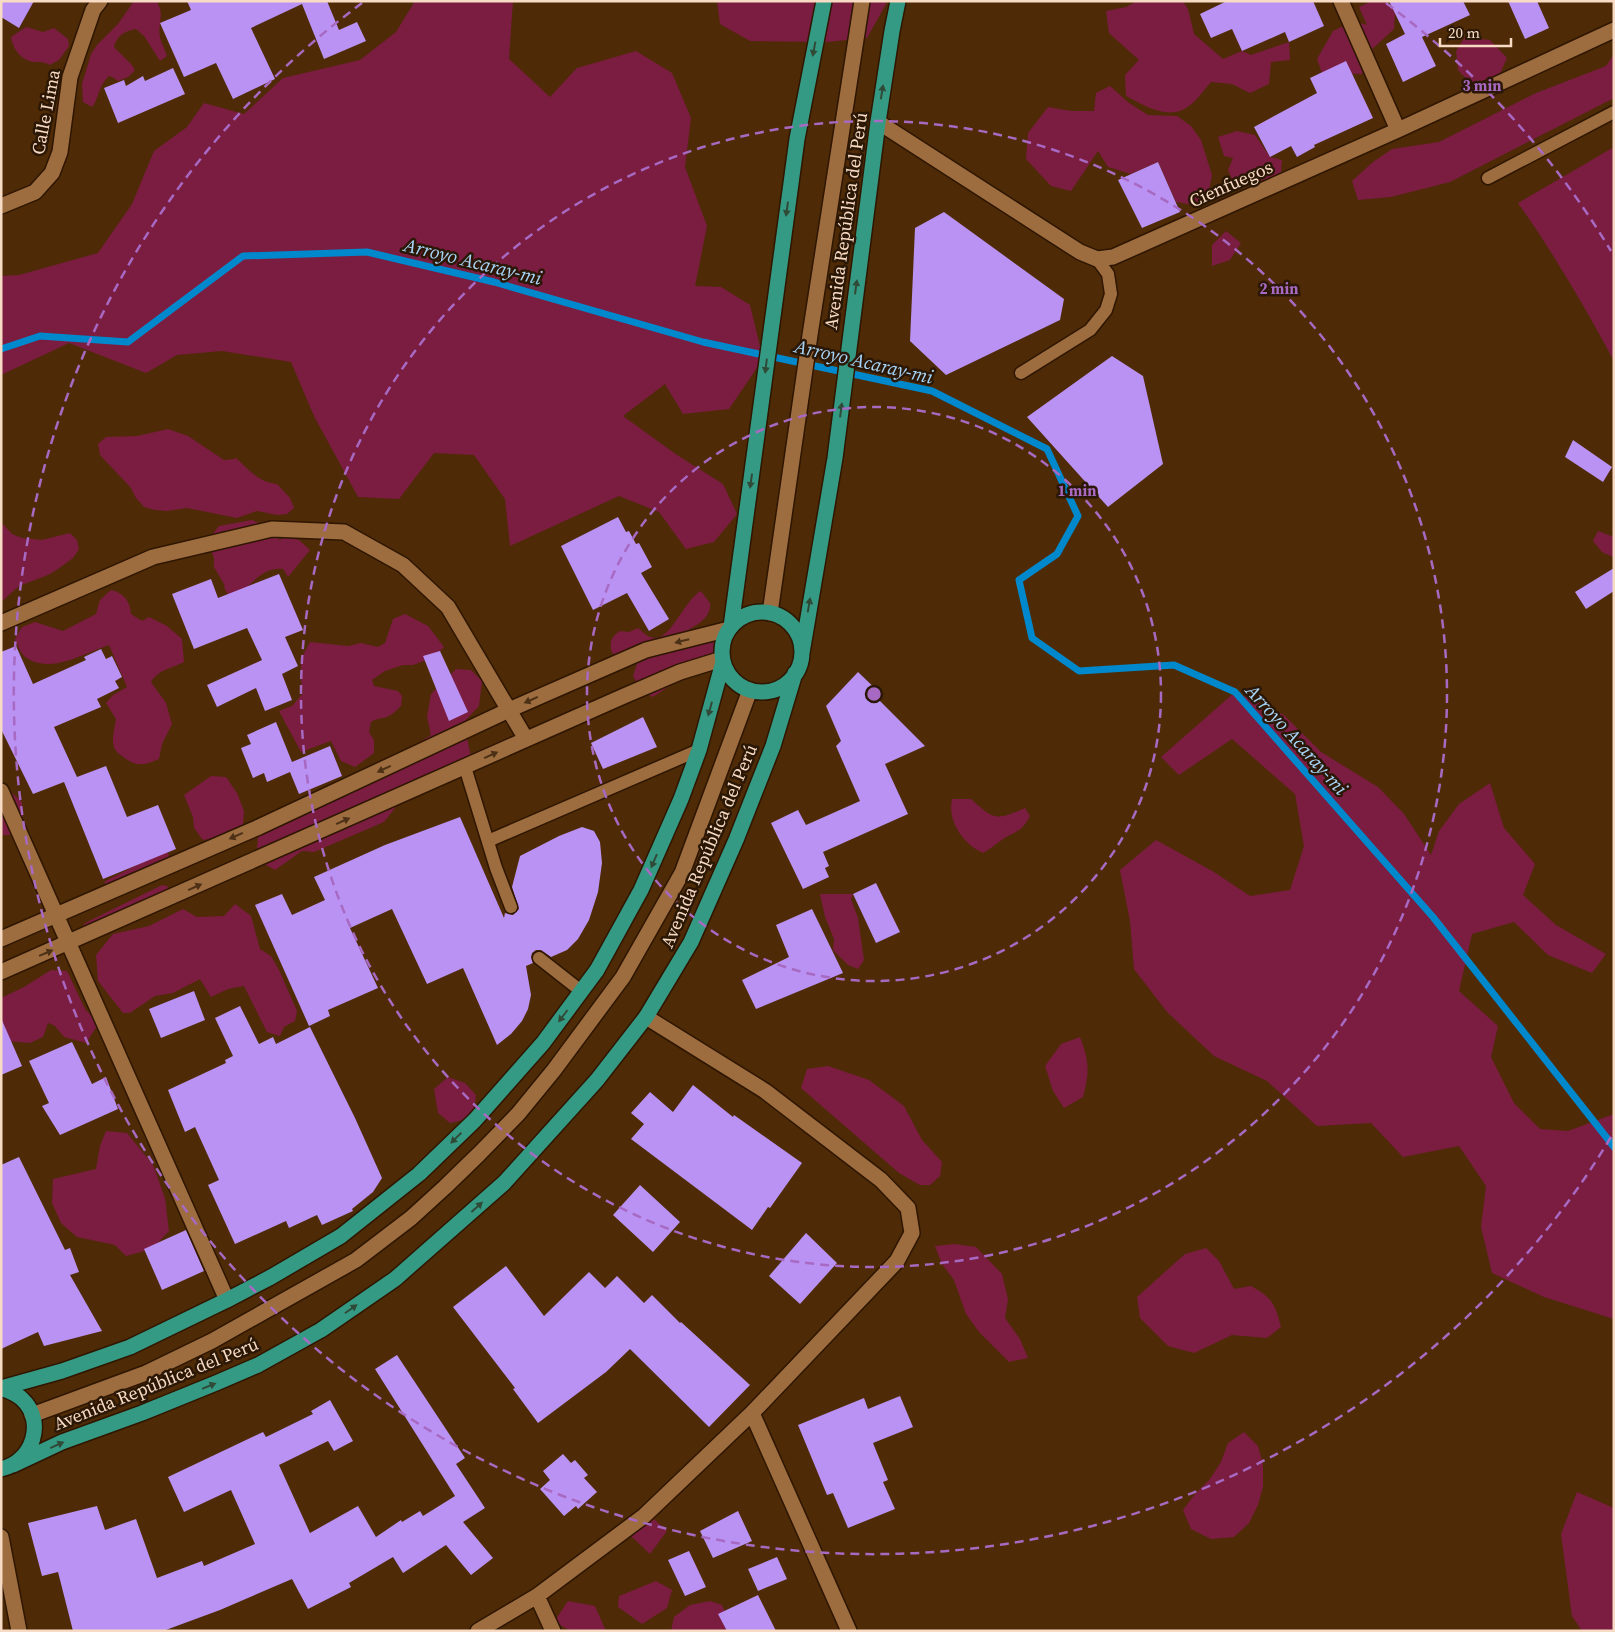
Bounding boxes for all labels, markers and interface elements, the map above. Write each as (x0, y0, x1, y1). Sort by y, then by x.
scale bar (1440, 15, 1511, 47)
text: 20 m (1448, 22, 1480, 43)
one-way arrow (810, 42, 818, 58)
street label: Calle Lima (25, 66, 66, 157)
text: 3 min (1463, 75, 1501, 96)
one-way arrow (879, 83, 887, 99)
street label: Avenida República del Perú (818, 111, 873, 331)
street label: Cienfuegos (1185, 154, 1277, 213)
one-way arrow (783, 202, 791, 218)
water label: Arroyo Acaray-mi (400, 231, 545, 291)
text: 2 min (1260, 278, 1298, 299)
one-way arrow (852, 279, 860, 295)
water label: Arroyo Acaray-mi (791, 332, 936, 390)
one-way arrow (762, 358, 770, 374)
one-way arrow (837, 401, 845, 417)
one-way arrow (747, 474, 755, 490)
text: 1 min (1058, 480, 1096, 501)
one-way arrow (806, 597, 814, 613)
one-way arrow (675, 637, 690, 645)
water label: Arroyo Acaray-mi (1239, 677, 1354, 800)
centre of rings (865, 685, 883, 703)
one-way arrow (524, 697, 538, 705)
one-way arrow (706, 701, 714, 716)
street label: Avenida República del Perú (654, 740, 763, 952)
one-way arrow (484, 750, 498, 758)
one-way arrow (377, 765, 391, 773)
one-way arrow (336, 817, 350, 825)
one-way arrow (229, 833, 243, 841)
one-way arrow (650, 854, 658, 868)
one-way arrow (188, 883, 202, 891)
one-way arrow (39, 949, 53, 957)
one-way arrow (558, 1009, 568, 1023)
one-way arrow (451, 1132, 463, 1144)
one-way arrow (471, 1201, 483, 1213)
one-way arrow (345, 1304, 358, 1314)
street label: Avenida República del Perú (50, 1331, 262, 1436)
one-way arrow (202, 1382, 217, 1390)
one-way arrow (50, 1440, 64, 1448)

